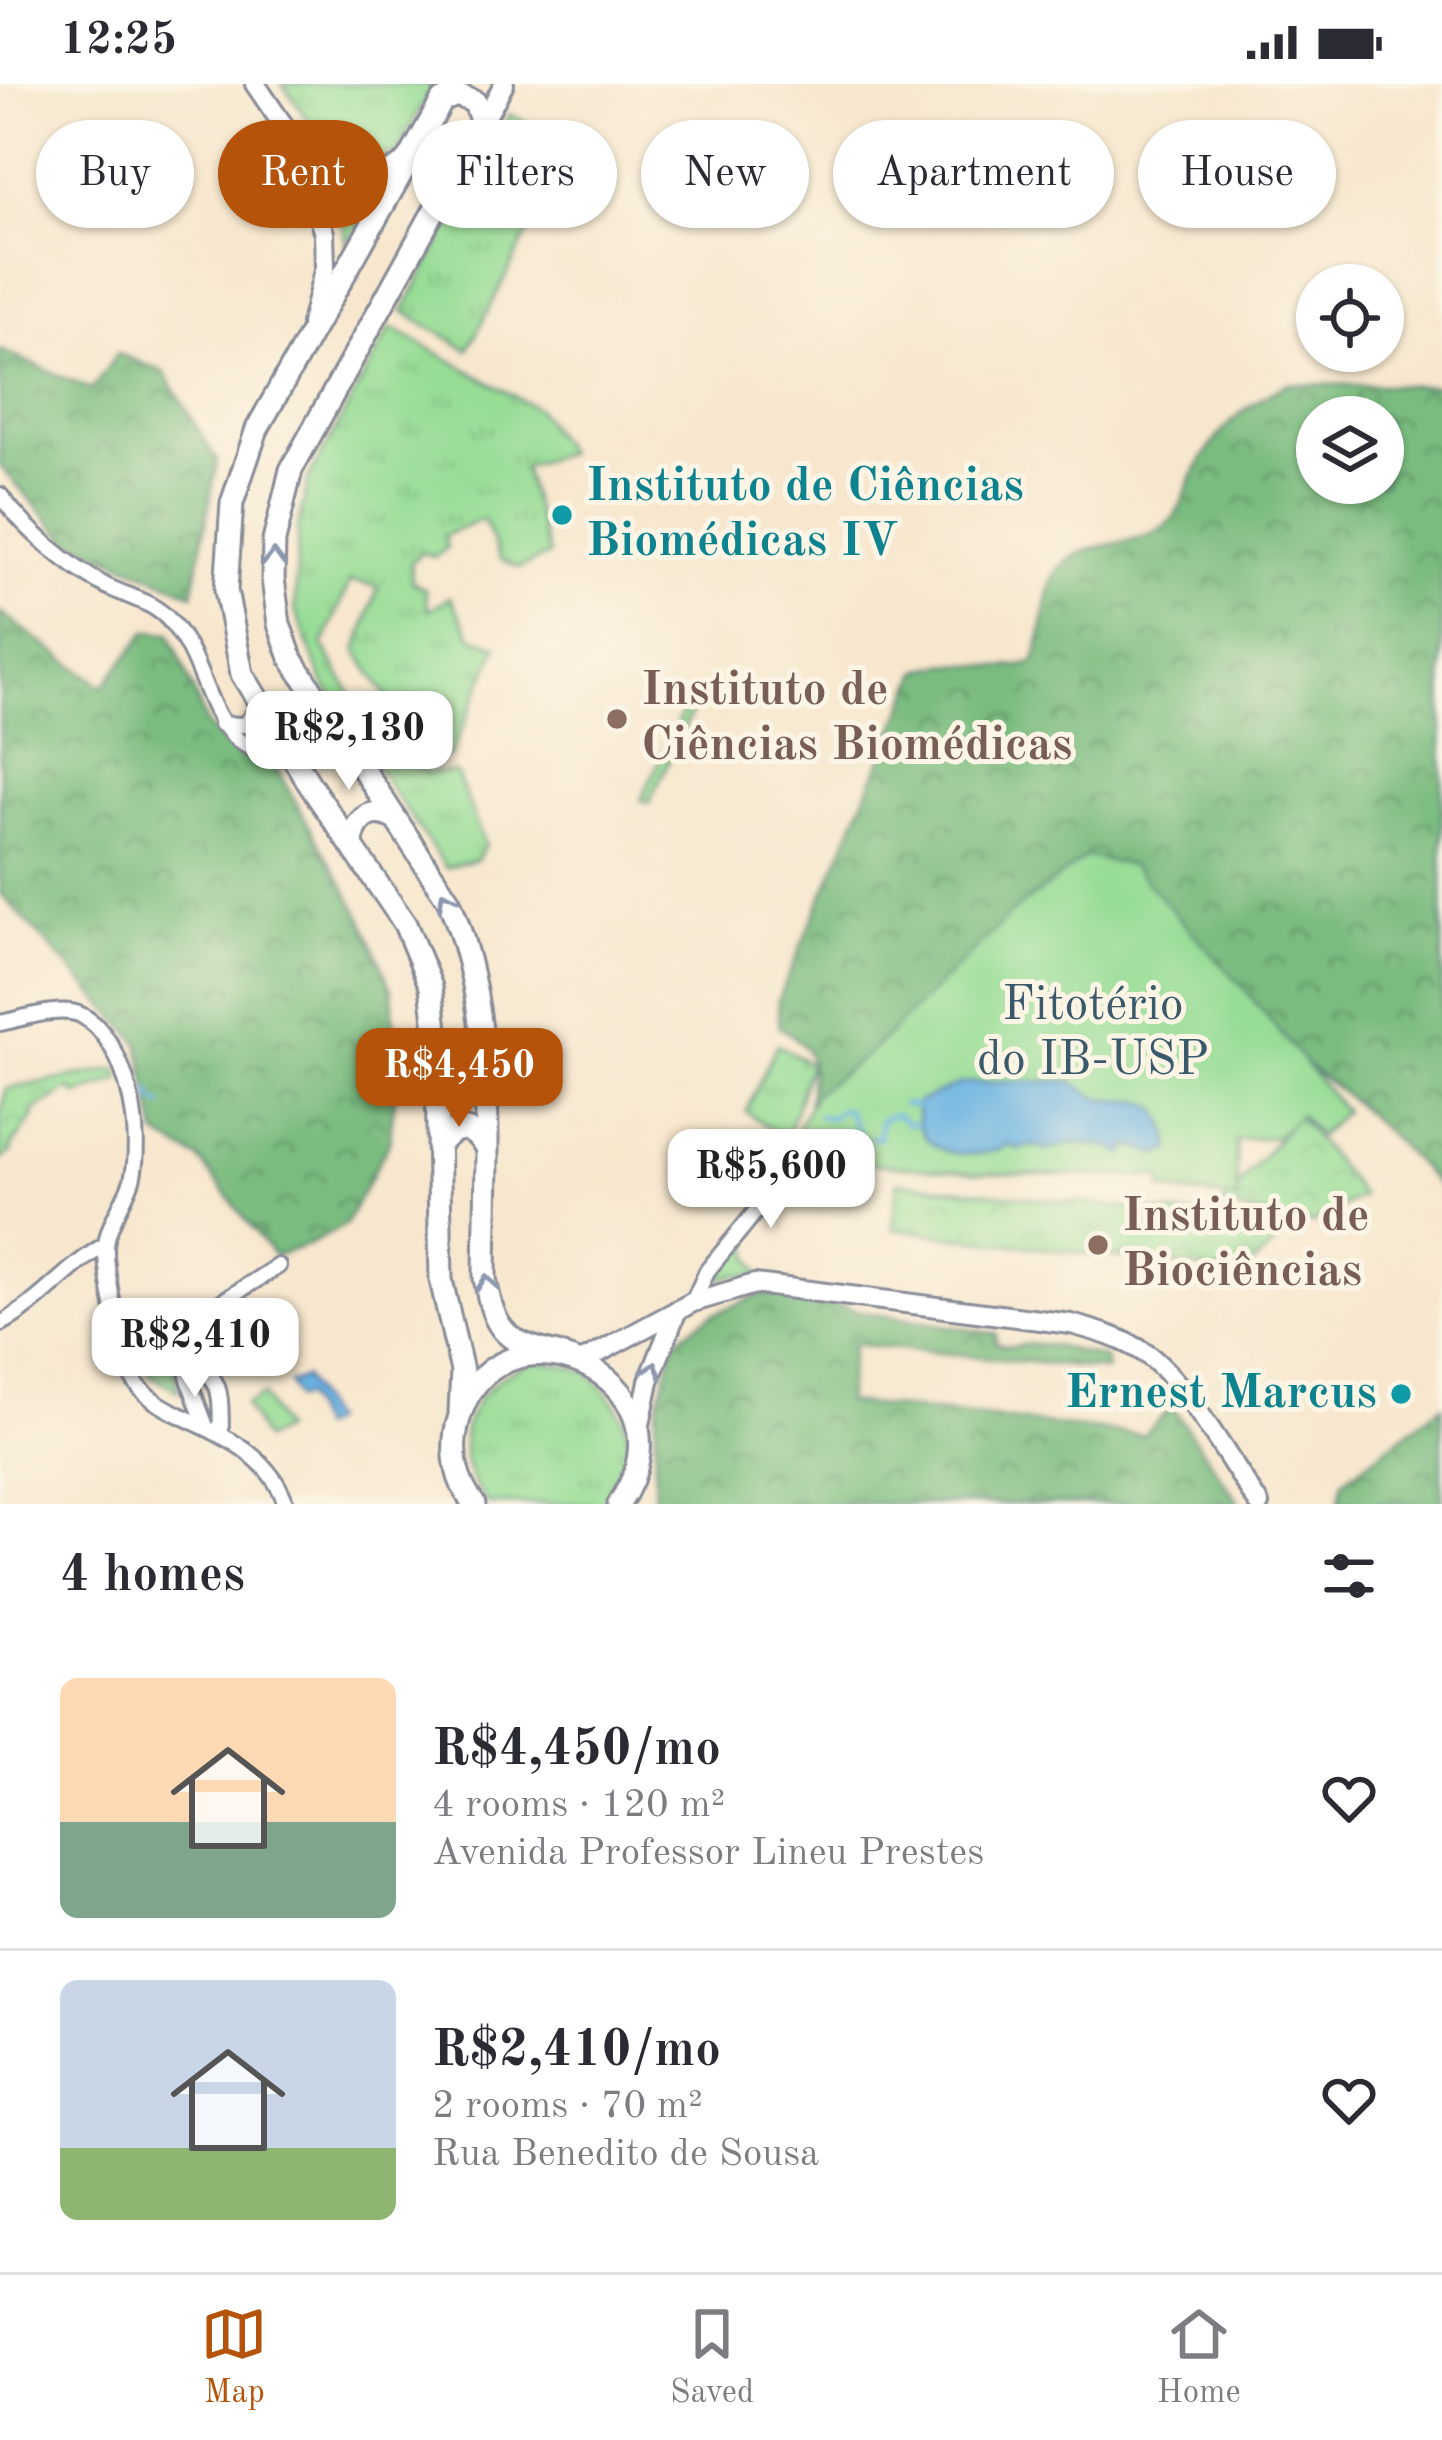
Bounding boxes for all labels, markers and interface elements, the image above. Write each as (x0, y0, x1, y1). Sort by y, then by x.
text: 12:25 (60, 19, 177, 64)
chip: Buy (36, 120, 194, 228)
chip: Rent (218, 120, 388, 228)
chip: Filters (412, 120, 617, 228)
chip: New (641, 120, 809, 228)
chip: Apartment (833, 120, 1114, 228)
chip: House (1138, 120, 1336, 228)
map controls (1296, 264, 1404, 504)
button: locate (1296, 264, 1404, 372)
button: layers (1296, 396, 1404, 504)
place label: Instituto de Ciências Biomédicas IV (586, 463, 1024, 566)
marker: Instituto de Ciências Biomédicas IV (549, 502, 575, 528)
one-way arrow (261, 548, 287, 567)
place label: Instituto de Ciências Biomédicas (641, 667, 1072, 770)
pin: R$2,130 (238, 691, 460, 793)
marker: Instituto de Ciências Biomédicas (604, 706, 630, 732)
text: R$2,130 (273, 710, 425, 749)
one-way arrow (438, 890, 461, 912)
park label: Fitotério do IB-USP (977, 982, 1209, 1085)
pin: R$4,450 (348, 1028, 570, 1130)
text: R$4,450 (383, 1047, 535, 1086)
pin: R$5,600 (660, 1129, 882, 1231)
text: R$5,600 (695, 1148, 847, 1187)
place label: Instituto de Biociências (1122, 1193, 1370, 1296)
marker: Instituto de Biociências (1085, 1232, 1111, 1258)
one-way arrow (475, 1273, 500, 1292)
pin: R$2,410 (84, 1298, 306, 1400)
text: R$2,410 (119, 1317, 271, 1356)
one-way arrow (639, 1361, 664, 1382)
place label: Ernest Marcus (1065, 1370, 1377, 1418)
marker: Ernest Marcus (1388, 1381, 1414, 1407)
icon: filters (1316, 1543, 1382, 1609)
text: 4 homes (60, 1551, 245, 1602)
text: R$4,450/mo (432, 1725, 721, 1776)
icon: home (156, 1726, 300, 1870)
icon: heart (1316, 1765, 1382, 1831)
text: 4 rooms · 120 m² (432, 1786, 725, 1825)
text: Avenida Professor Lineu Prestes (432, 1834, 984, 1873)
text: R$2,410/mo (432, 2026, 721, 2077)
icon: home (156, 2028, 300, 2172)
icon: heart (1316, 2067, 1382, 2133)
text: 2 rooms · 70 m² (432, 2087, 703, 2126)
text: Rua Benedito de Sousa (432, 2135, 819, 2174)
tab: Map (201, 2301, 267, 2414)
tab: Saved (670, 2301, 754, 2414)
tab: Home (1157, 2301, 1241, 2414)

